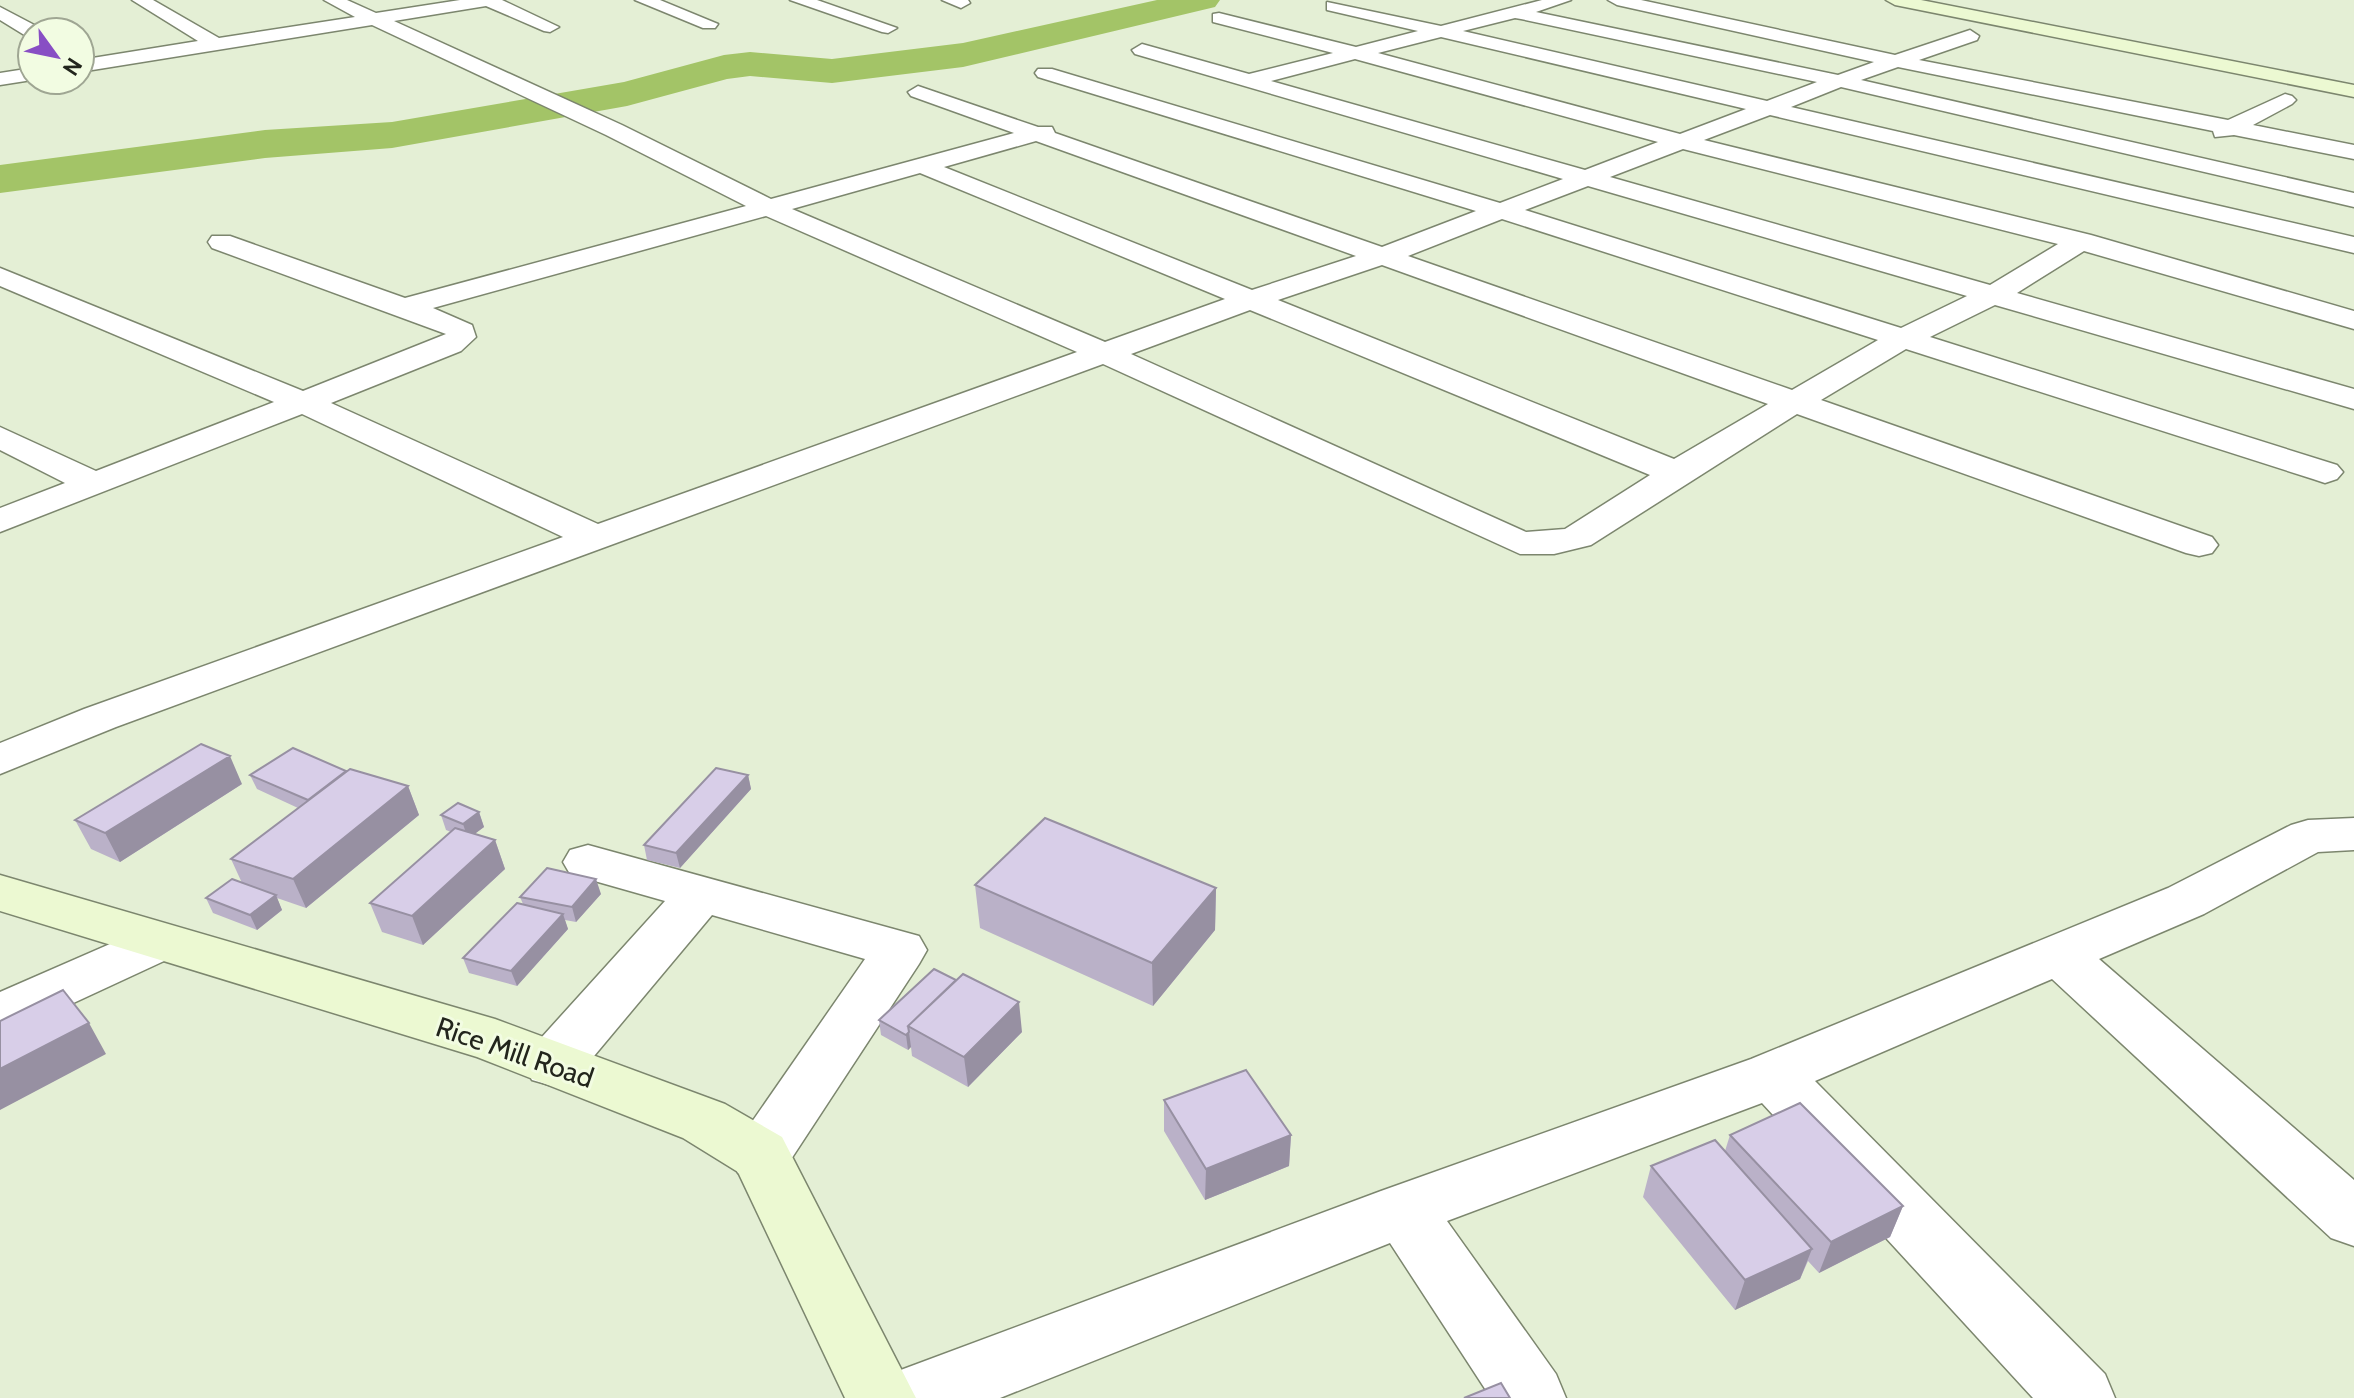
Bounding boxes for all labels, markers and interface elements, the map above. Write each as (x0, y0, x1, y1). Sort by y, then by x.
north arrow (16, 16, 96, 96)
text: N (57, 53, 88, 80)
street label: Rice Mill Road (432, 1009, 598, 1095)

